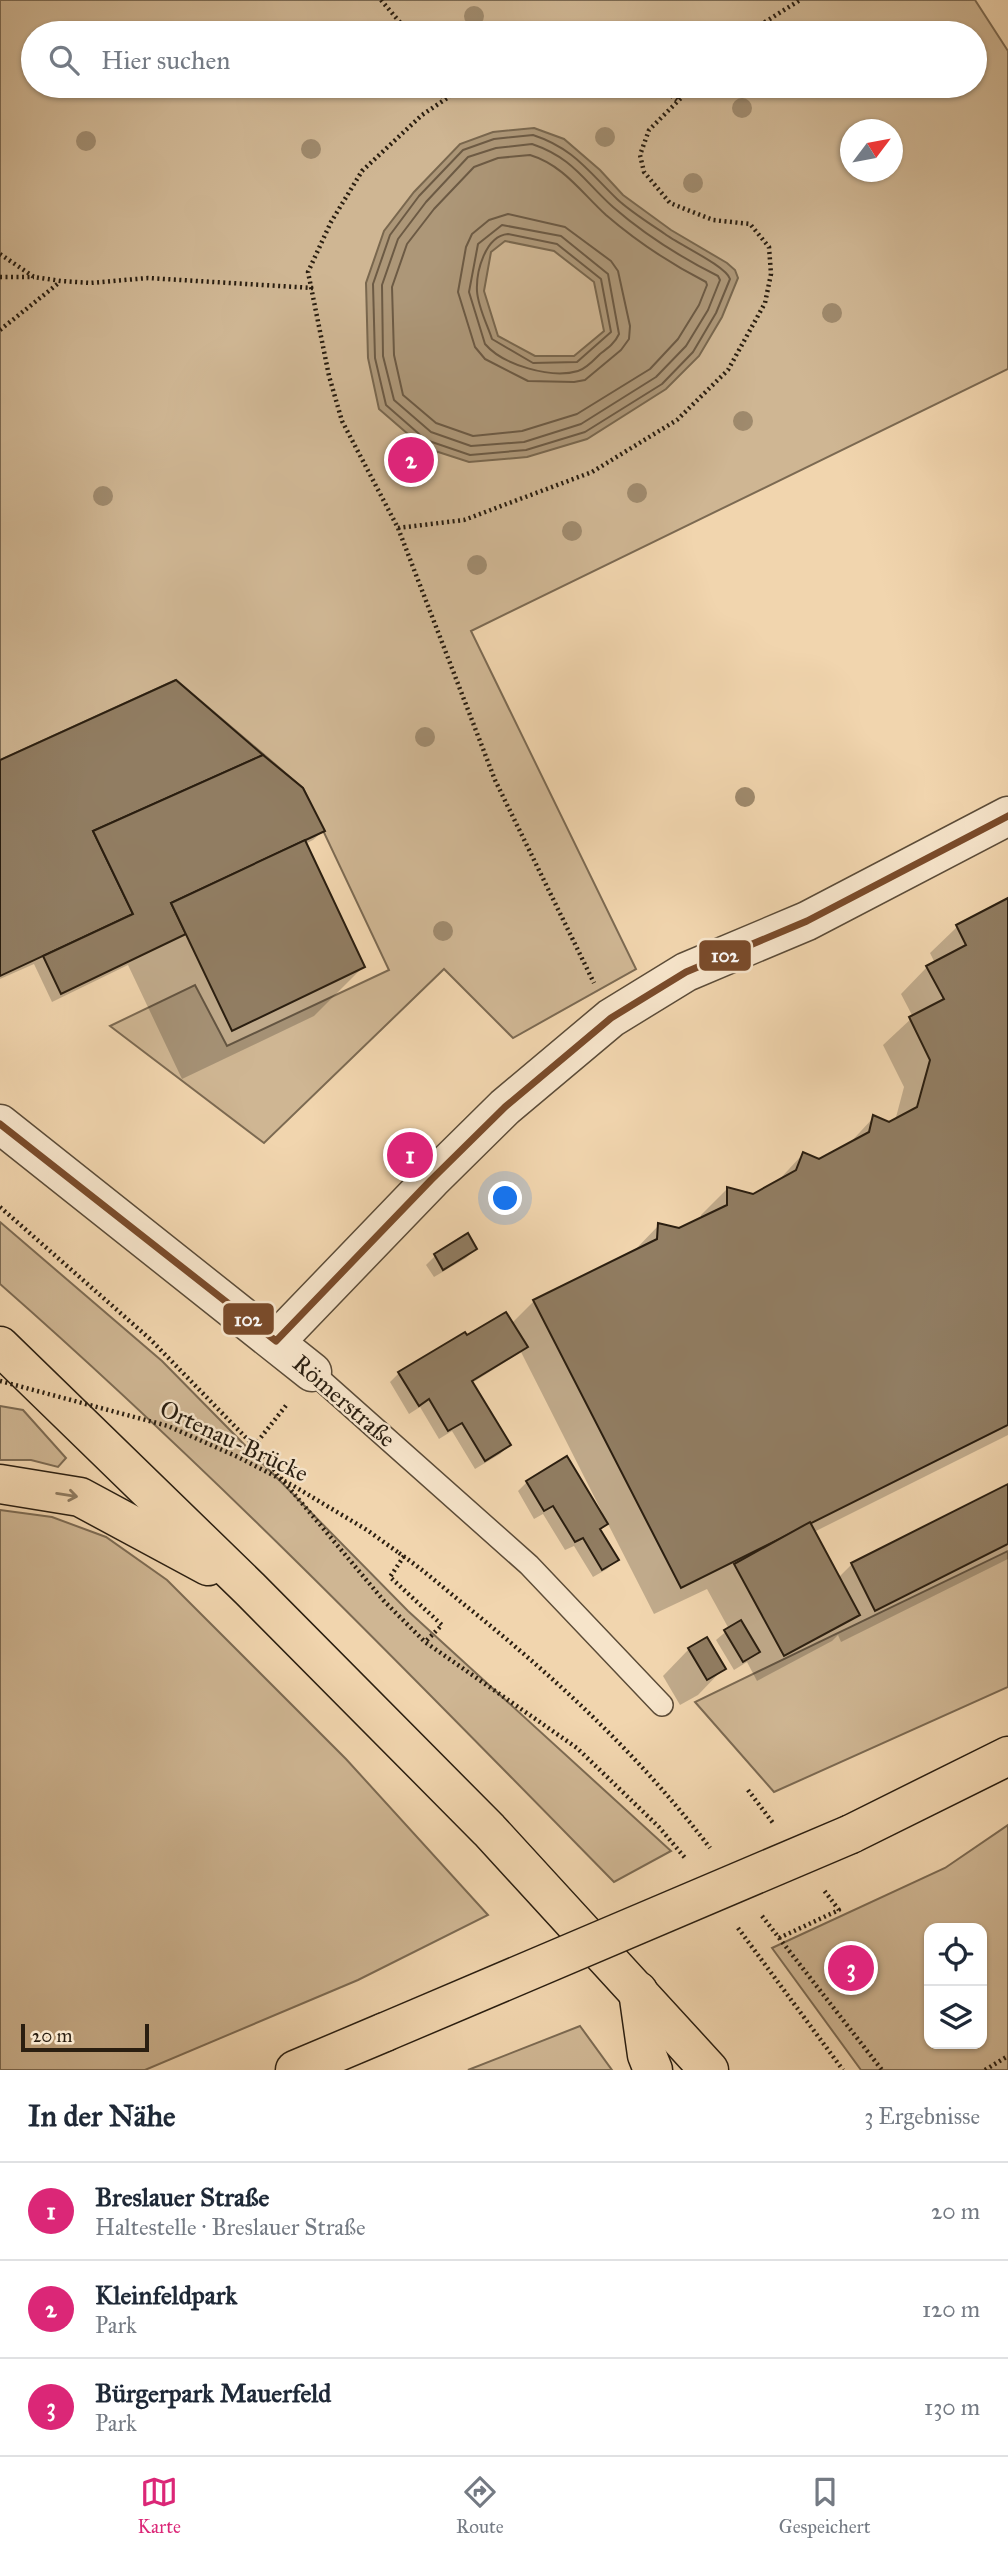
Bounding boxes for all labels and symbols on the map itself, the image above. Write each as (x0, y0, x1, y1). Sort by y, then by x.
north arrow (840, 119, 903, 182)
pin: 2 (388, 434, 434, 486)
line badge: 102 (698, 939, 752, 972)
text: 102 (711, 944, 740, 967)
pin: 1 (387, 1129, 433, 1181)
your location (488, 1181, 522, 1215)
line badge: 102 (222, 1302, 275, 1336)
text: 102 (234, 1308, 263, 1331)
street label: Römerstraße (286, 1348, 402, 1454)
street label: Ortenau-Brücke (155, 1394, 313, 1488)
one-way arrow (55, 1489, 78, 1502)
pin: 3 (828, 1942, 874, 1994)
scale bar (21, 2021, 149, 2053)

